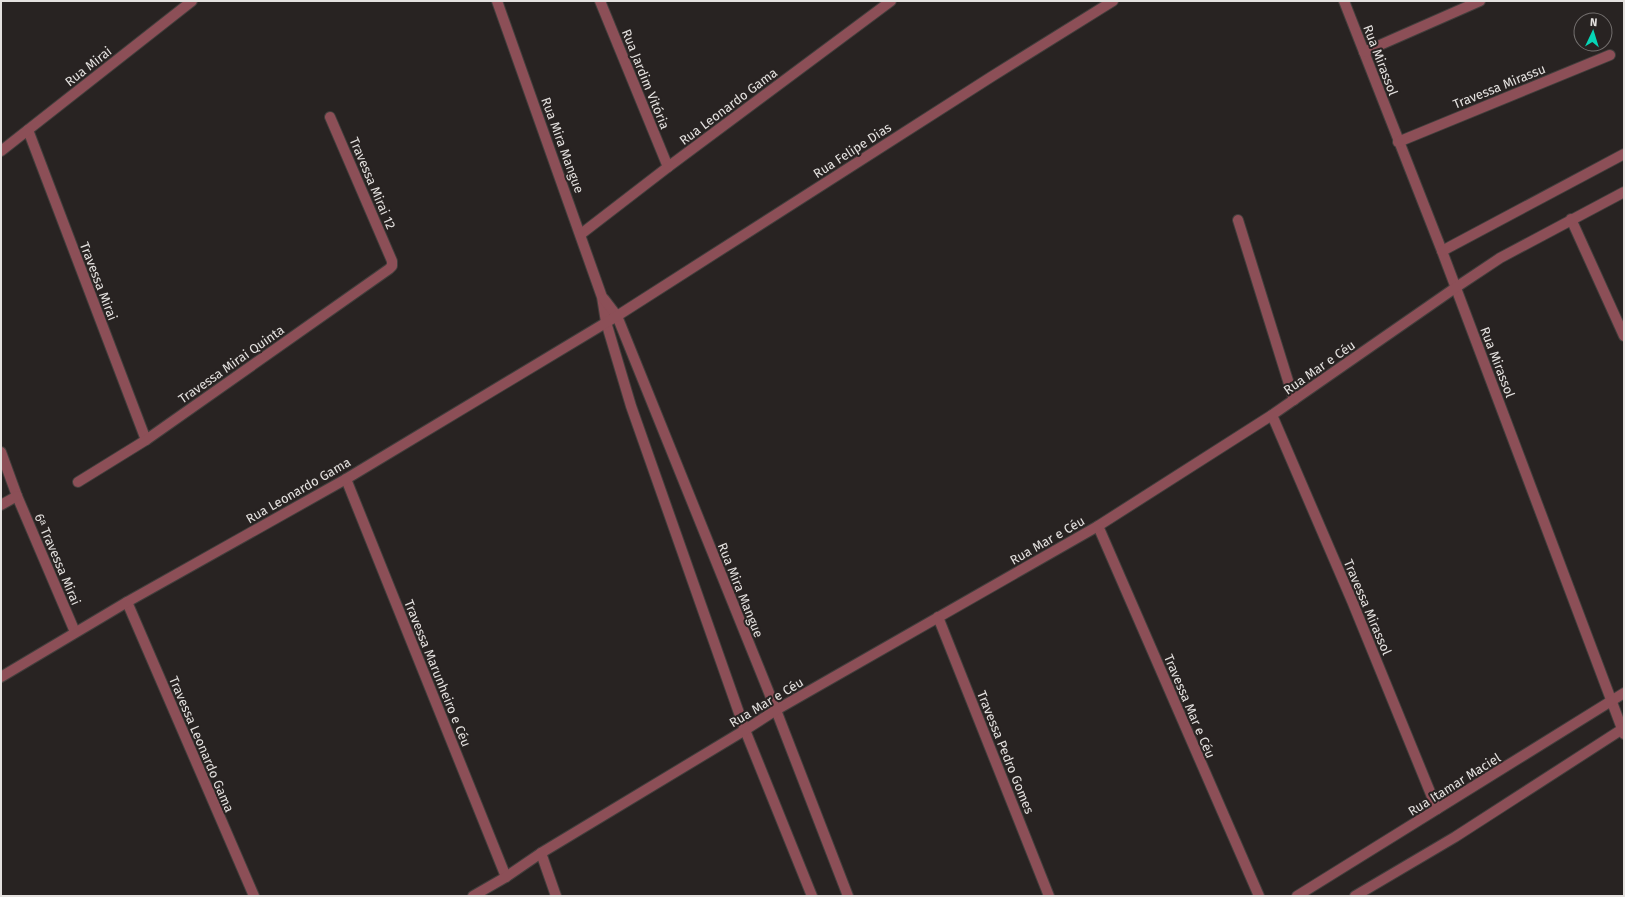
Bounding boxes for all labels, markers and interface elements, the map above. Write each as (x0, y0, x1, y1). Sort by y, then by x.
north arrow (1573, 12, 1613, 52)
text: N (1590, 16, 1598, 29)
street label: Rua Mirassol (1360, 23, 1401, 98)
street label: Rua Jardim Vitória (619, 27, 672, 131)
street label: Rua Mirai (62, 44, 115, 89)
street label: Travessa Mirassu (1451, 61, 1548, 112)
street label: Rua Leonardo Gama (677, 65, 780, 148)
street label: Rua Mira Mangue (538, 95, 587, 195)
street label: Rua Felipe Dias (811, 120, 894, 181)
street label: Travessa Mirai 12 (346, 135, 399, 231)
street label: Travessa Mirai (77, 240, 120, 322)
street label: Travessa Mirai Quinta (176, 322, 287, 407)
street label: Rua Mirassol (1477, 325, 1518, 400)
street label: Rua Mar e Céu (1281, 337, 1358, 398)
street label: Rua Leonardo Gama (243, 454, 353, 527)
street label: 6ᵃ Travessa Mirai (32, 511, 84, 607)
street label: Rua Mar e Céu (1007, 513, 1087, 568)
street label: Rua Mira Mangue (715, 541, 766, 640)
street label: Travessa Mirassol (1341, 557, 1395, 657)
street label: Travessa Marunheiro e Céu (401, 597, 474, 749)
street label: Travessa Mar e Céu (1161, 652, 1218, 760)
street label: Travessa Leonardo Gama (166, 674, 237, 814)
street label: Rua Mar e Céu (726, 674, 806, 730)
street label: Travessa Pedro Gomes (974, 688, 1037, 816)
street label: Rua Itamar Maciel (1405, 750, 1503, 819)

